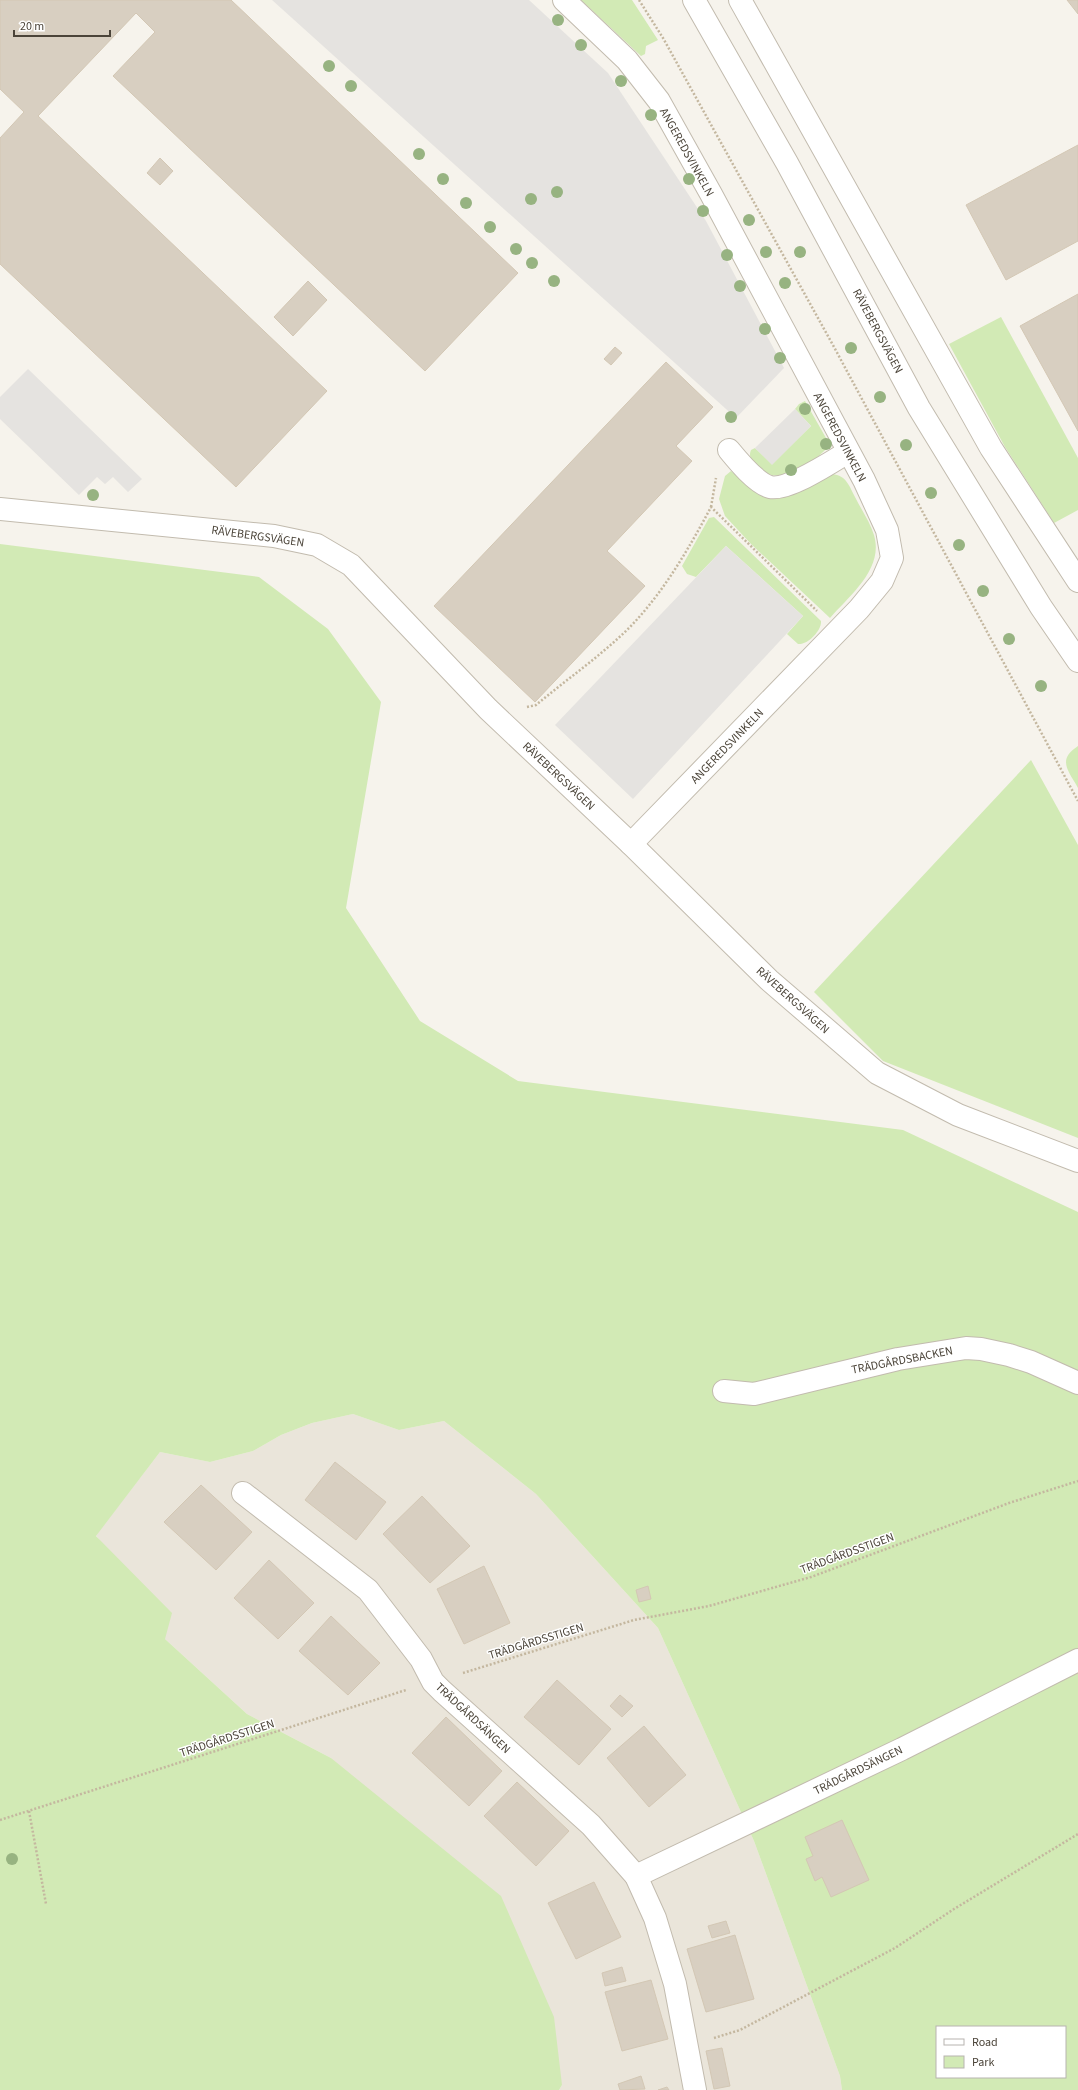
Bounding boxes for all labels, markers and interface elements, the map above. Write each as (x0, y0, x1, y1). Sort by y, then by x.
scale bar (14, 12, 110, 38)
text: 20 m (20, 18, 44, 35)
street label: ANGEREDSVINKELN (655, 105, 718, 200)
street label: RÄVEBERGSVÄGEN (848, 286, 907, 377)
street label: ANGEREDSVINKELN (809, 390, 870, 485)
street label: RÄVEBERGSVÄGEN (210, 522, 305, 551)
street label: ANGEREDSVINKELN (687, 705, 768, 788)
street label: RÄVEBERGSVÄGEN (519, 738, 599, 814)
street label: RÄVEBERGSVÄGEN (752, 963, 833, 1038)
street label: TRÄDGÅRDSBACKEN (850, 1342, 954, 1379)
street label: TRÄDGÅRDSSTIGEN (798, 1529, 896, 1578)
street label: TRÄDGÅRDSSTIGEN (486, 1619, 586, 1664)
street label: TRÄDGÅRDSÄNGEN (431, 1679, 514, 1758)
street label: TRÄDGÅRDSSTIGEN (178, 1715, 277, 1762)
street label: TRÄDGÅRDSÄNGEN (811, 1741, 906, 1799)
legend (936, 2026, 1066, 2078)
text: Road (972, 2034, 998, 2051)
text: Park (972, 2054, 994, 2071)

